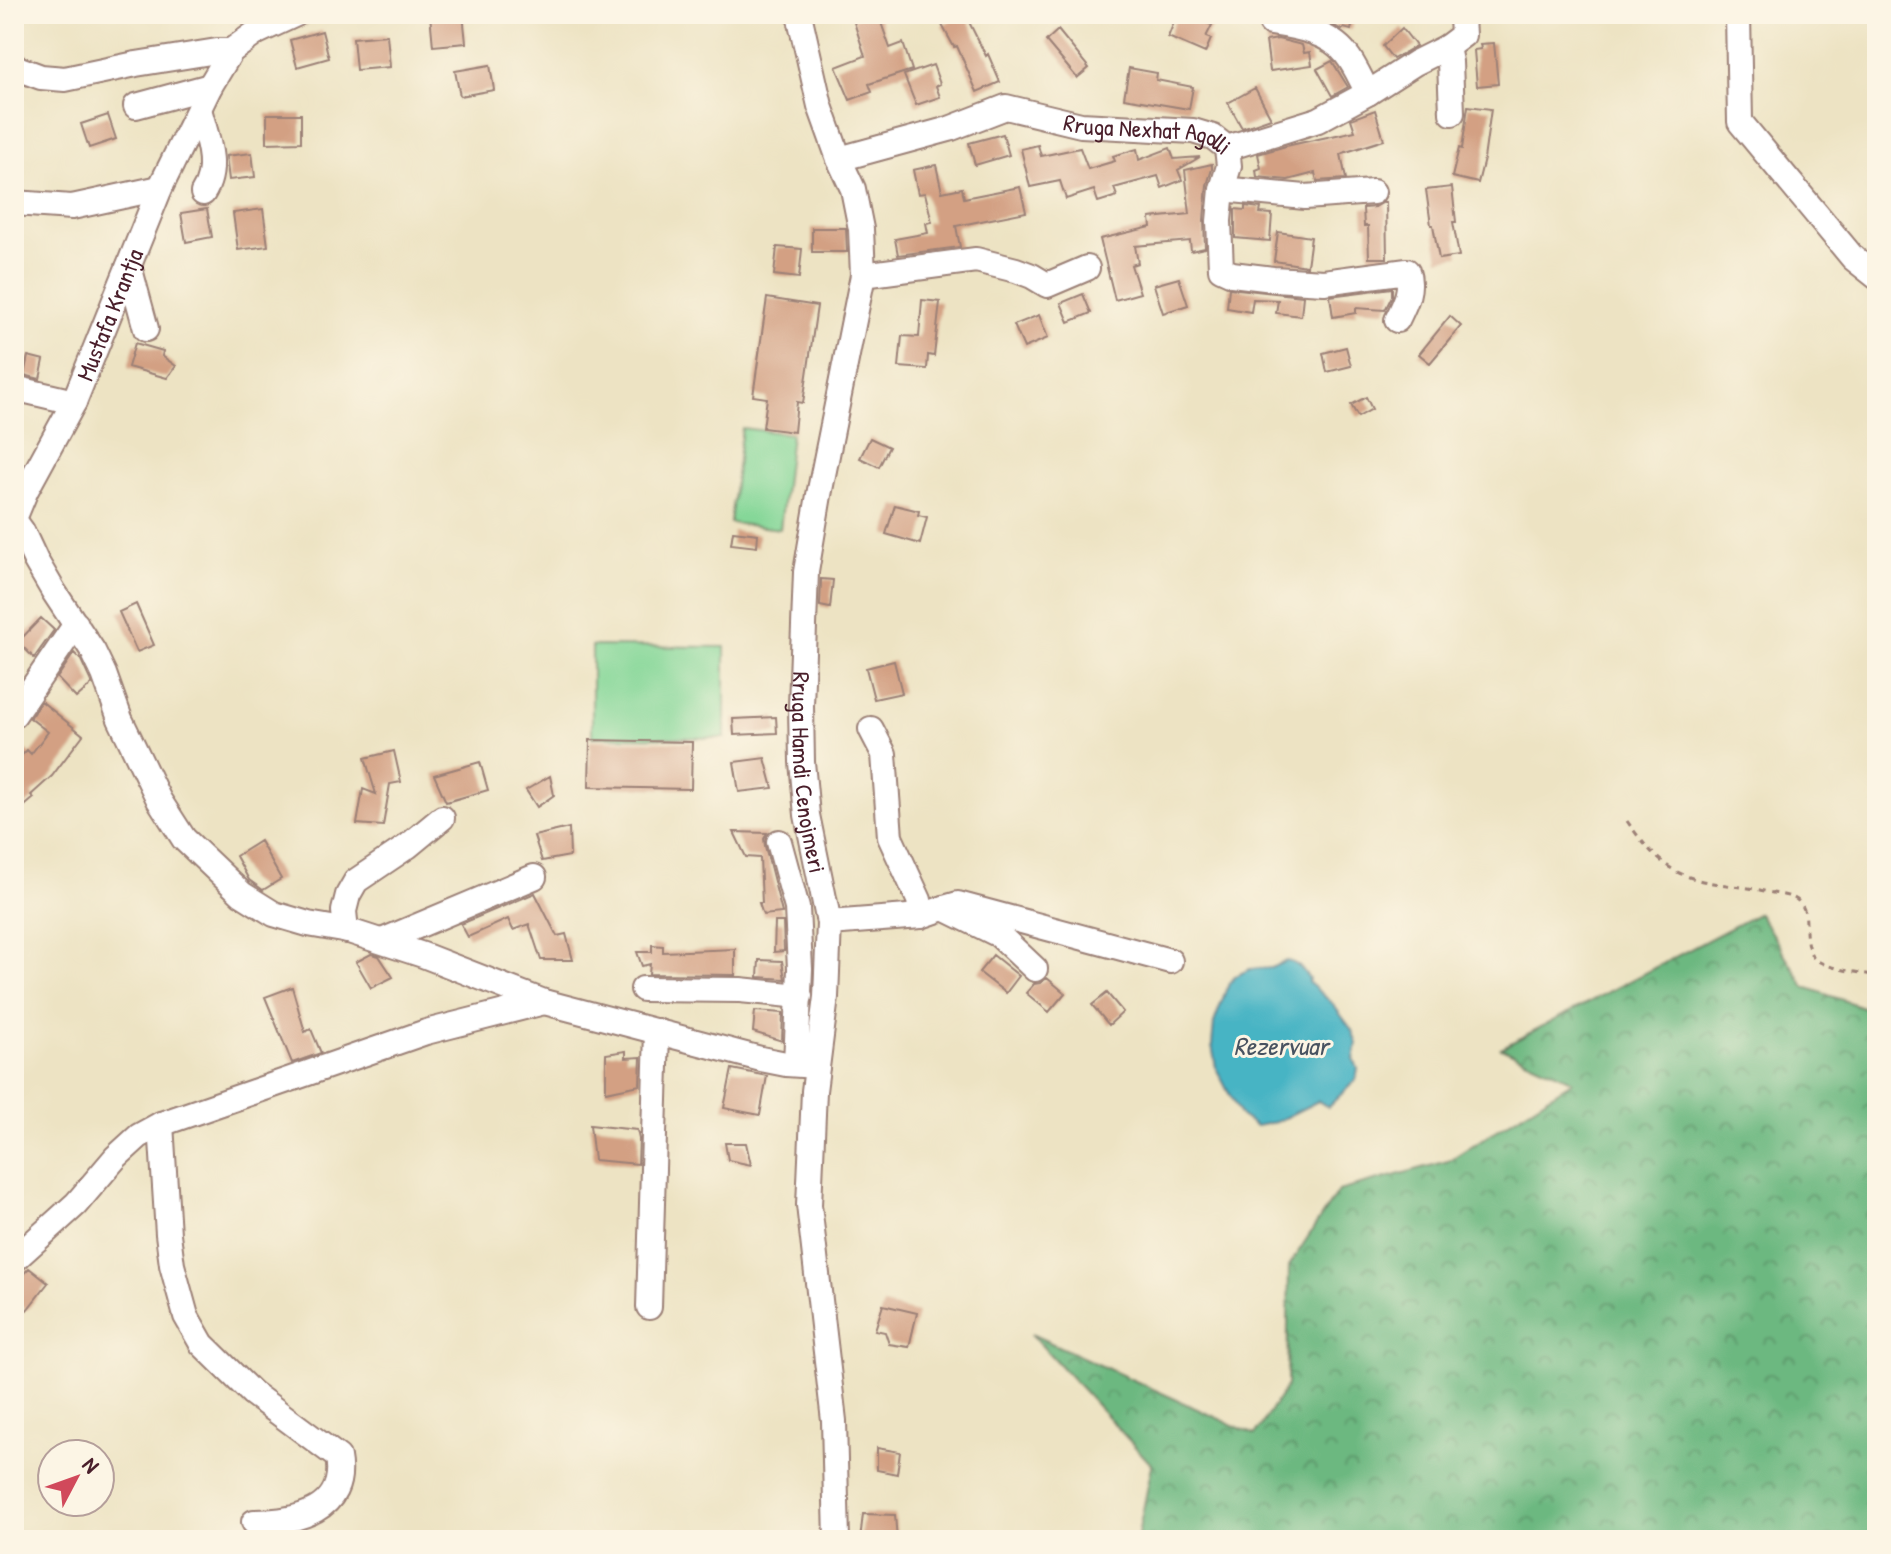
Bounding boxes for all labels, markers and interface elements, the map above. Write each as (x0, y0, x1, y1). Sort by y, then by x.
street label: Rruga Nexhat Agolli (1061, 105, 1238, 162)
street label: Mustafa Krantja (68, 244, 150, 385)
street label: Rruga Hamdi Cenojmeri (785, 671, 834, 876)
water label: Rezervuar (1234, 1028, 1331, 1063)
north arrow (36, 1438, 116, 1518)
text: N (76, 1451, 106, 1479)

